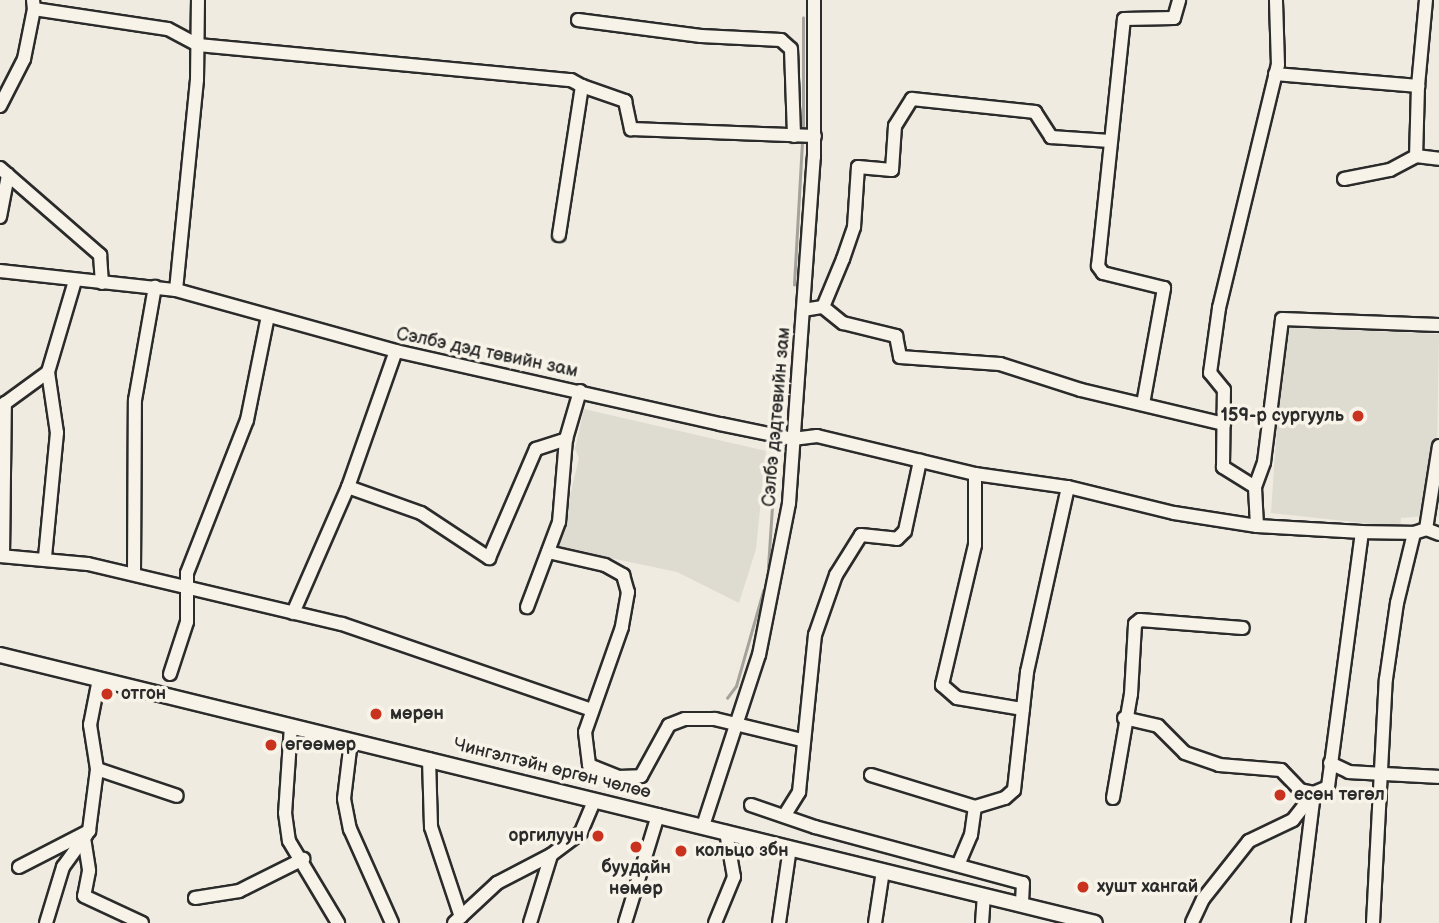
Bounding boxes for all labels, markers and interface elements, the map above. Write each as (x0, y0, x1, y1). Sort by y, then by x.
street label: Сэлбэ дэд төвийн зам (394, 323, 580, 383)
street label: Сэлбэ дэдтөвийн зам (758, 326, 796, 508)
place label: 159-р сургууль (1220, 405, 1344, 427)
marker: 159-р сургууль (1350, 408, 1366, 424)
place label: отгон (121, 683, 166, 705)
marker: отгон (99, 686, 115, 702)
place label: мөрөн (390, 703, 444, 725)
marker: мөрөн (368, 706, 384, 722)
place label: өгөөмөр (285, 734, 356, 756)
street label: Чингэлтэйн өргөн чөлөө (451, 734, 653, 804)
marker: өгөөмөр (263, 737, 279, 753)
place label: есөн төгөл (1294, 784, 1385, 806)
marker: есөн төгөл (1272, 787, 1288, 803)
place label: оргилуун (508, 825, 584, 847)
marker: оргилуун (590, 828, 606, 844)
marker: буудайн нөмөр (628, 839, 644, 855)
place label: кольцо збн (695, 840, 789, 862)
marker: кольцо збн (673, 843, 689, 859)
place label: буудайн нөмөр (601, 858, 671, 900)
place label: хушт хангай (1097, 876, 1198, 898)
marker: хушт хангай (1075, 879, 1091, 895)

